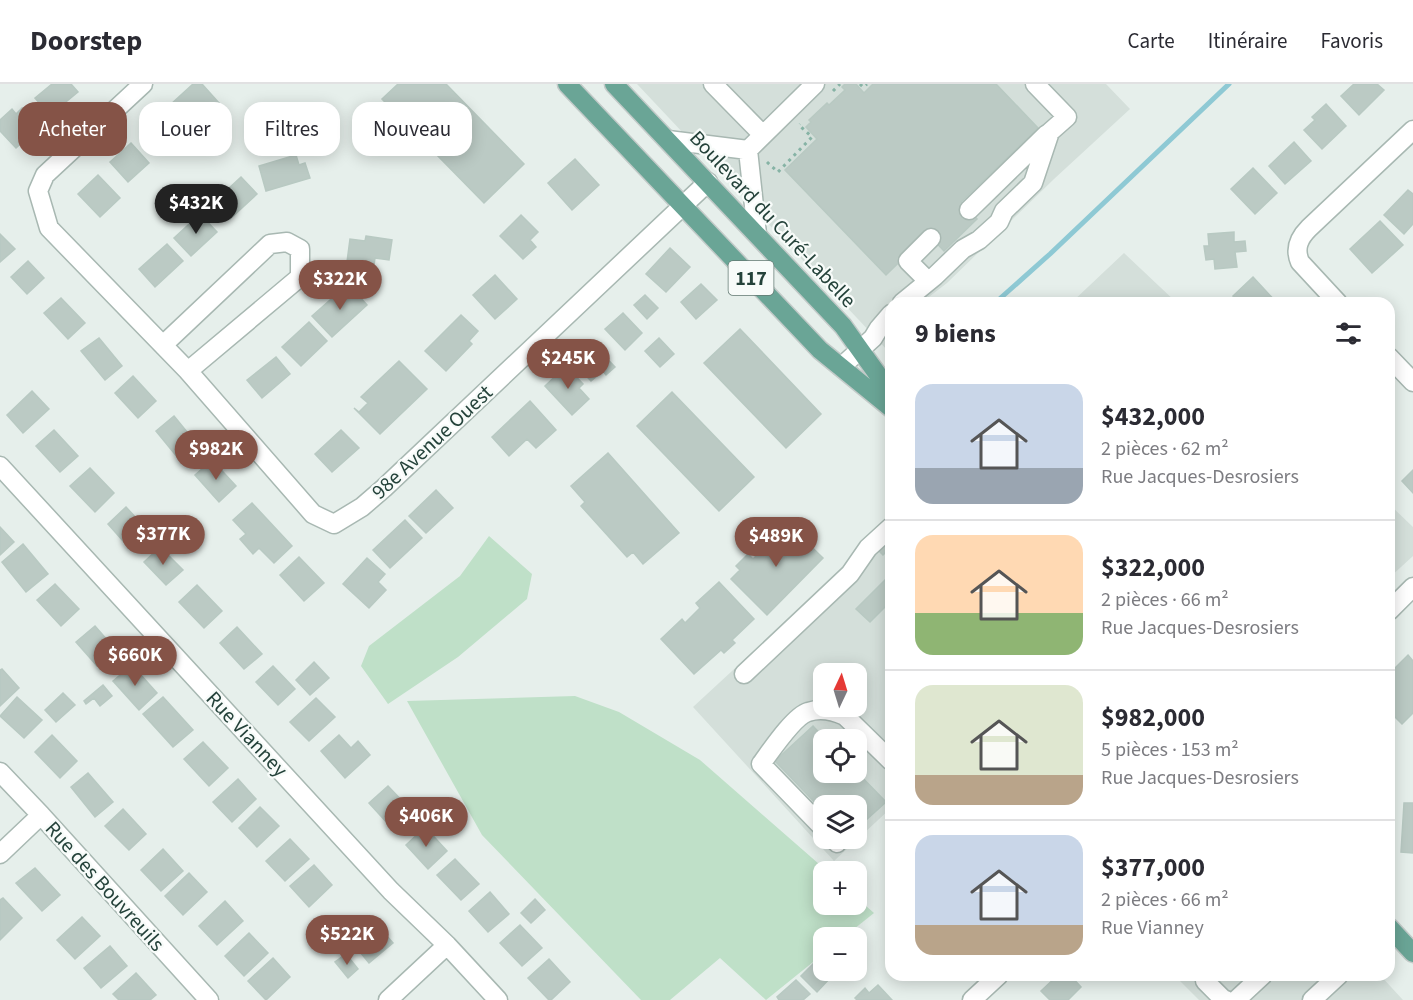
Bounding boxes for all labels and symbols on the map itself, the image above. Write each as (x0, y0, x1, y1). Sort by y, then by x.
street label: Boulevard du Curé-Labelle (683, 124, 863, 314)
pin: $432K (154, 184, 238, 235)
pin: $322K (298, 260, 382, 311)
road number: 117 (728, 261, 774, 295)
pin: $245K (526, 339, 610, 390)
street label: 98e Avenue Ouest (365, 378, 499, 506)
pin: $982K (174, 430, 258, 481)
pin: $377K (121, 515, 205, 566)
pin: $489K (734, 517, 818, 568)
pin: $660K (93, 636, 177, 687)
north arrow (813, 663, 867, 717)
street label: Rue Vianney (199, 684, 295, 784)
pin: $406K (384, 797, 468, 848)
street label: Rue des Bouvreuils (38, 814, 172, 958)
pin: $522K (305, 915, 389, 966)

